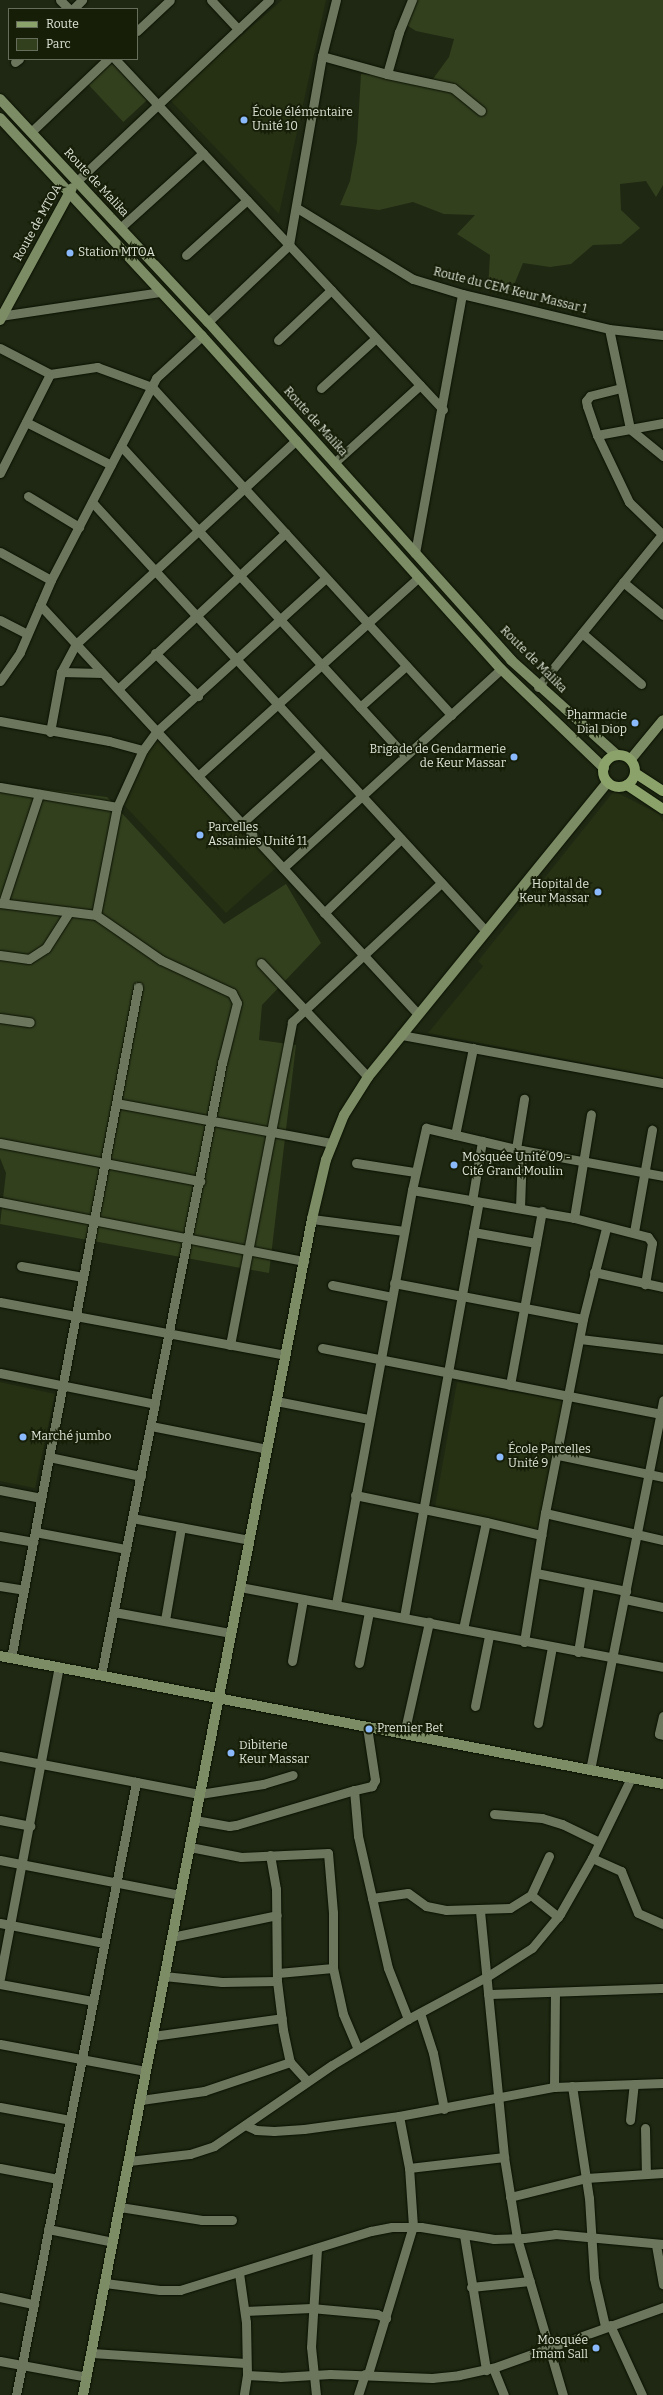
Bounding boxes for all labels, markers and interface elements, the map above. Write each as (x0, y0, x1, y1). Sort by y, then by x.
legend (8, 8, 138, 60)
text: Route (46, 17, 79, 31)
text: Parc (46, 37, 71, 51)
place label: École élémentaire Unité 10 (252, 106, 353, 134)
marker: École élémentaire Unité 10 (239, 115, 249, 125)
street label: Route de Malika (61, 146, 131, 220)
street label: Route de MTOA (11, 182, 65, 264)
place label: Station MTOA (78, 246, 155, 260)
marker: Station MTOA (65, 248, 75, 258)
street label: Route du CEM Keur Massar 1 (432, 265, 588, 317)
street label: Route de Malika (280, 384, 350, 460)
street label: Route de Malika (497, 624, 569, 696)
place label: Pharmacie Dial Diop (567, 709, 627, 737)
marker: Pharmacie Dial Diop (630, 718, 640, 728)
place label: Brigade de Gendarmerie de Keur Massar (370, 743, 506, 771)
marker: Brigade de Gendarmerie de Keur Massar (509, 752, 519, 762)
place label: Parcelles Assainies Unité 11 (208, 821, 307, 849)
marker: Parcelles Assainies Unité 11 (195, 830, 205, 840)
place label: Hopital de Keur Massar (519, 878, 589, 906)
marker: Hopital de Keur Massar (592, 886, 604, 898)
place label: Mosquée Unité 09 - Cité Grand Moulin (462, 1151, 571, 1179)
marker: Mosquée Unité 09 - Cité Grand Moulin (449, 1160, 459, 1170)
place label: Marché jumbo (31, 1430, 111, 1444)
marker: Marché jumbo (18, 1432, 28, 1442)
place label: École Parcelles Unité 9 (508, 1443, 591, 1471)
marker: École Parcelles Unité 9 (495, 1452, 505, 1462)
place label: Premier Bet (377, 1722, 443, 1736)
marker: Premier Bet (364, 1724, 374, 1734)
place label: Dibiterie Keur Massar (239, 1739, 309, 1767)
marker: Dibiterie Keur Massar (226, 1748, 236, 1758)
place label: Mosquée Imam Sall (532, 2334, 588, 2362)
marker: Mosquée Imam Sall (591, 2343, 601, 2353)

